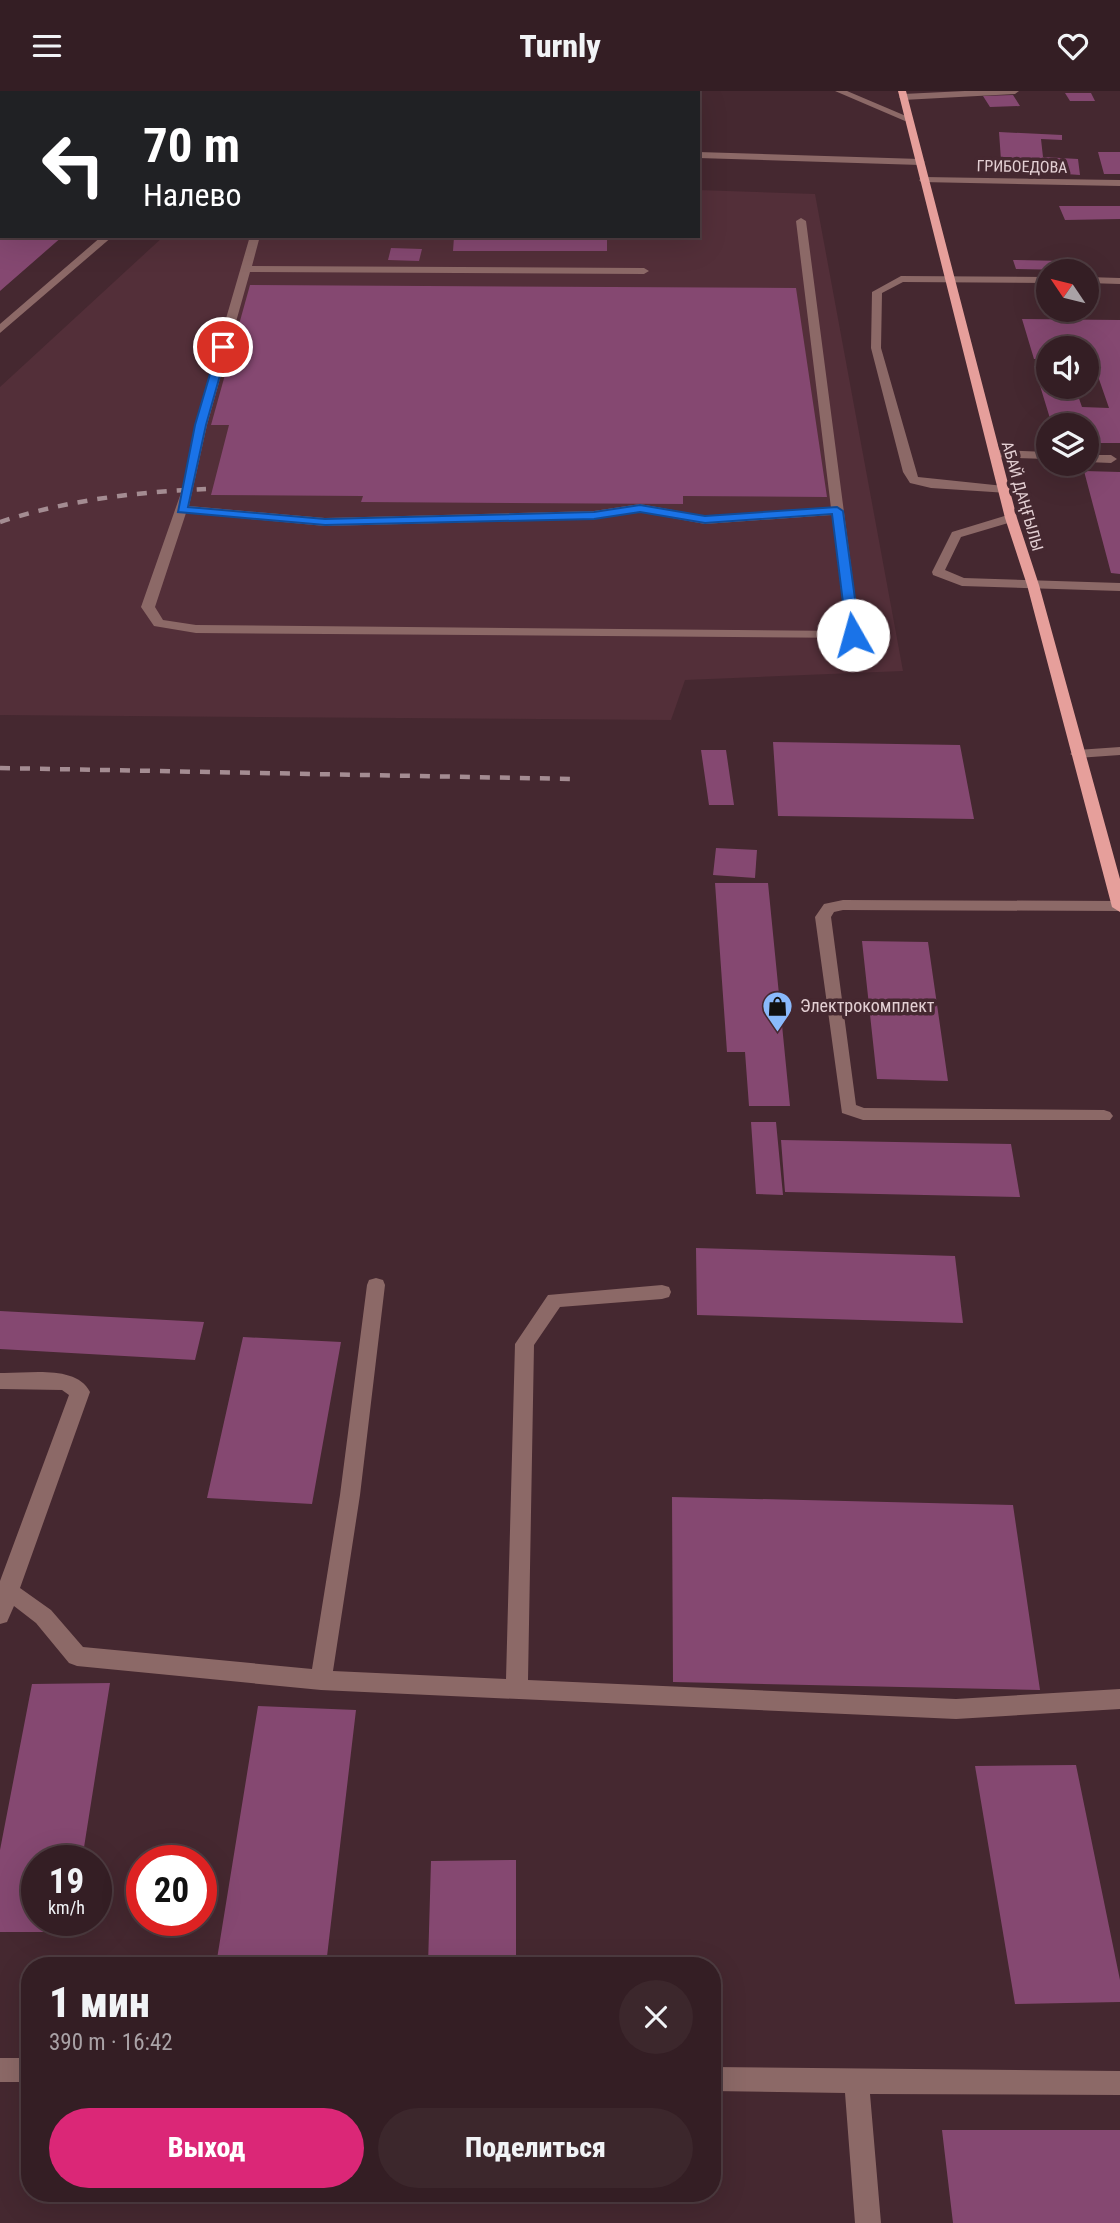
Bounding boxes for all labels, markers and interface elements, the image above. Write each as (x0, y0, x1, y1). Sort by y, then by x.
icon: menu (28, 27, 66, 65)
text: Turnly (519, 27, 601, 65)
icon: heart (1054, 27, 1092, 65)
text: 70 m (143, 117, 240, 174)
icon: left (28, 119, 119, 210)
street label: ГРИБОЕДОВА (976, 156, 1068, 177)
text: Налево (143, 176, 242, 214)
north arrow (1036, 259, 1099, 322)
map controls (1036, 259, 1099, 476)
pin (193, 317, 253, 377)
icon: arrive (204, 328, 242, 366)
button: sound (1036, 336, 1099, 399)
button: layers (1036, 413, 1099, 476)
street label: АБАЙ ДАҢҒЫЛЫ (998, 439, 1047, 553)
position arrow (816, 598, 890, 672)
shop icon: Электрокомплект (760, 989, 794, 1033)
place label: Электрокомплект (800, 995, 935, 1016)
speed limit sign: 20 (126, 1845, 217, 1936)
text: 19 (49, 1861, 84, 1902)
text: km/h (48, 1897, 85, 1918)
text: 1 мин (49, 1978, 150, 2027)
button: close (619, 1980, 693, 2054)
text: 390 m · 16:42 (49, 2029, 173, 2056)
button: Выход (49, 2108, 364, 2188)
button: Поделиться (378, 2108, 693, 2188)

